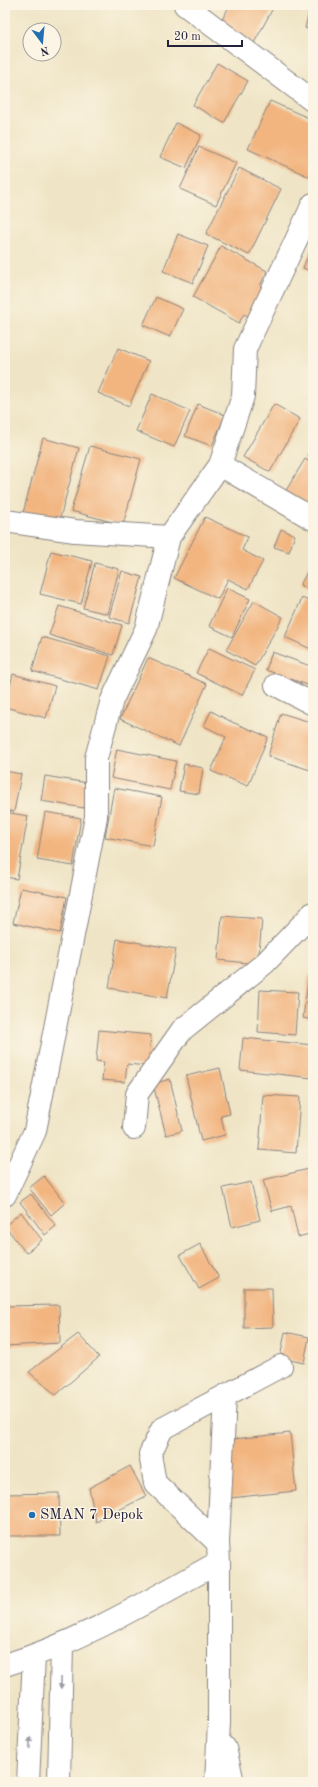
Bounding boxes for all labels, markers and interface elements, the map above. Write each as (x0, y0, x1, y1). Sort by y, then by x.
north arrow (22, 22, 62, 62)
scale bar (168, 22, 242, 48)
text: 20 m (174, 31, 201, 43)
text: N (38, 44, 50, 57)
place label: SMAN 7 Depok (40, 1508, 144, 1523)
marker: SMAN 7 Depok (27, 1510, 37, 1520)
one-way arrow (58, 1677, 65, 1689)
one-way arrow (27, 1736, 33, 1749)

